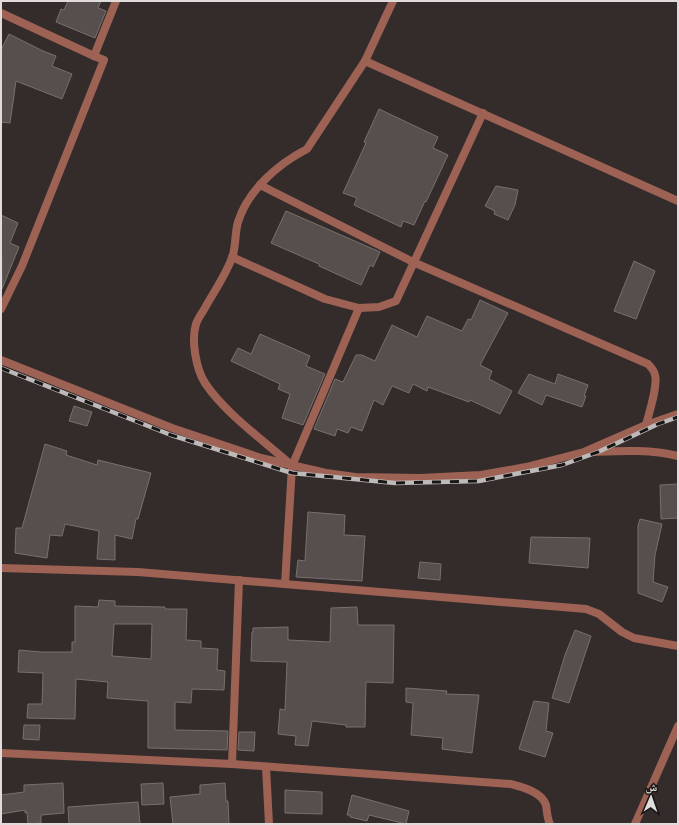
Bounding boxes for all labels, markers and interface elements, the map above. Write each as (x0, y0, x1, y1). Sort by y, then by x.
north arrow (631, 777, 671, 817)
text: ش (645, 780, 658, 795)

